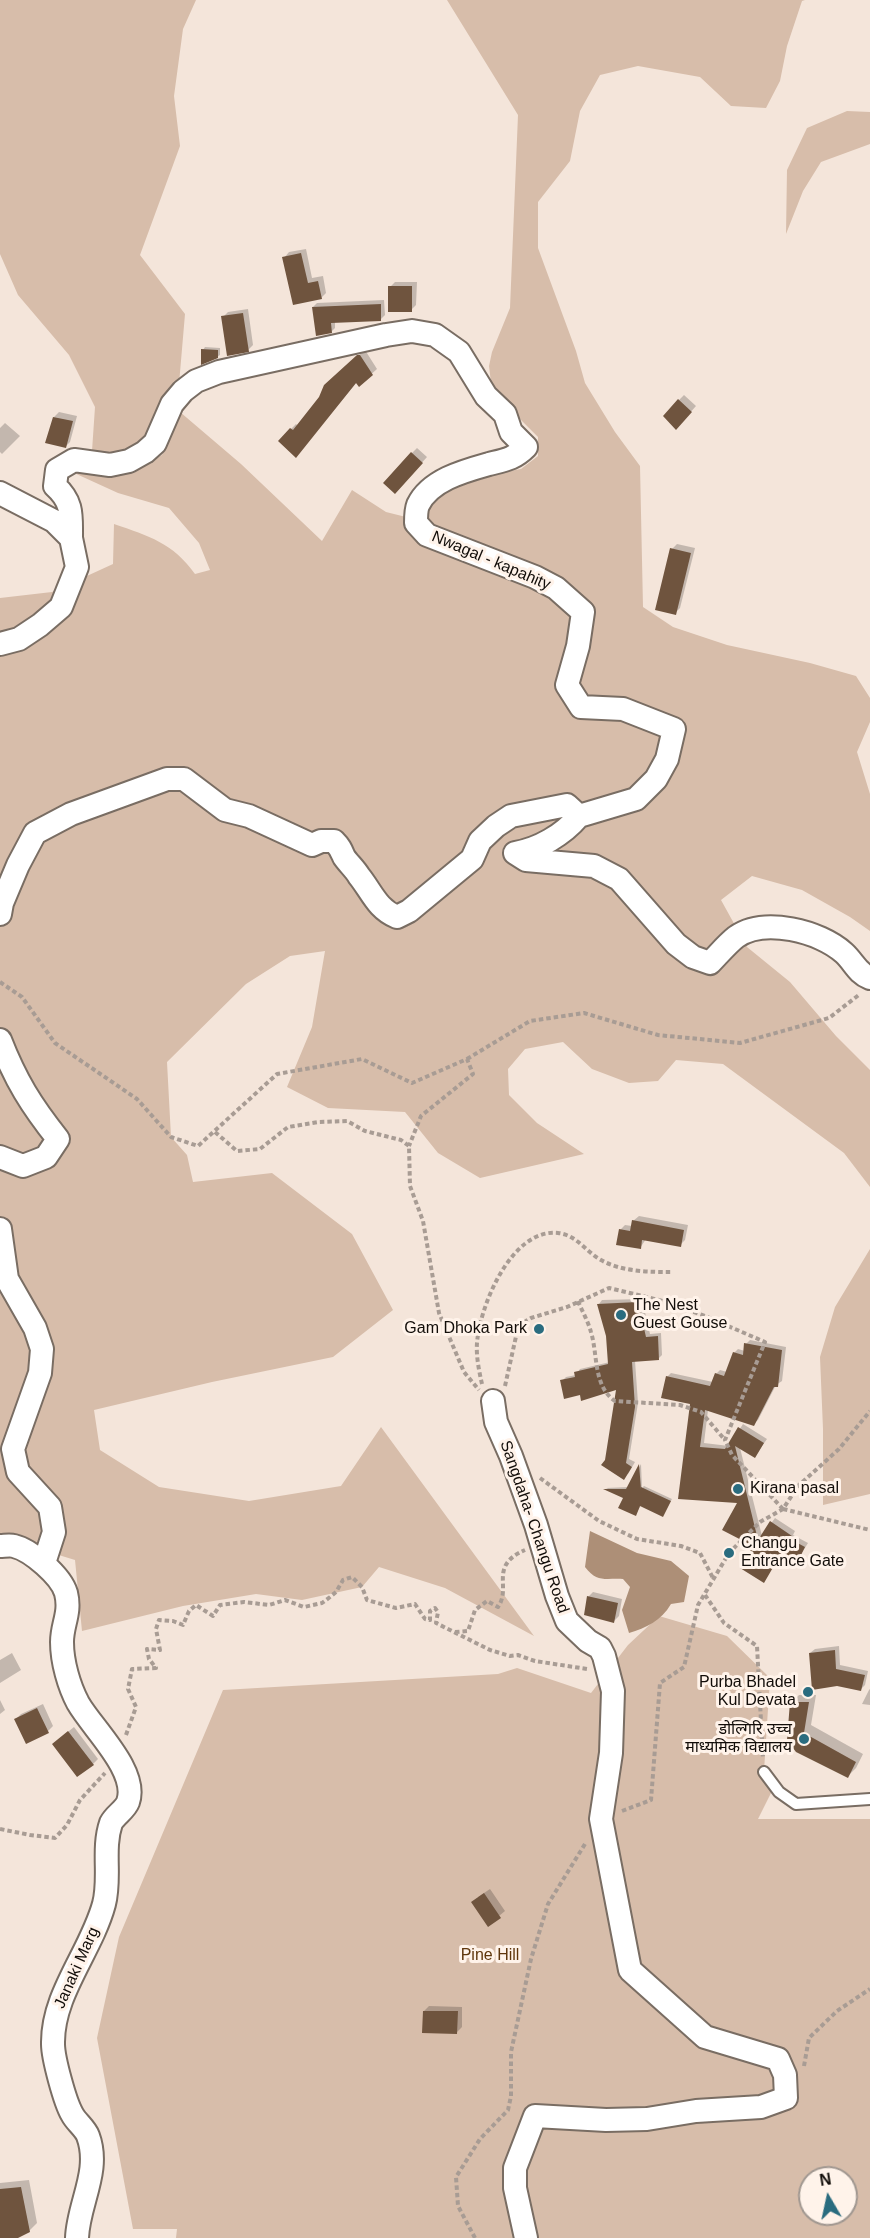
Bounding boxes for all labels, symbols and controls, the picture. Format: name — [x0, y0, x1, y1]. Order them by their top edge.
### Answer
street label: Nwagal - kapahity — [429, 527, 553, 595]
place label: The Nest Guest Gouse — [633, 1296, 727, 1334]
marker: The Nest Guest Gouse — [614, 1308, 628, 1322]
place label: Gam Dhoka Park — [404, 1319, 527, 1339]
marker: Gam Dhoka Park — [532, 1322, 546, 1336]
street label: Sangdaha- Changu Road — [495, 1438, 573, 1616]
place label: Kirana pasal — [750, 1479, 839, 1499]
marker: Kirana pasal — [731, 1482, 745, 1496]
place label: Changu Entrance Gate — [741, 1534, 844, 1572]
marker: Changu Entrance Gate — [722, 1546, 736, 1560]
place label: Purba Bhadel Kul Devata — [699, 1673, 796, 1711]
marker: Purba Bhadel Kul Devata — [801, 1685, 815, 1699]
place label: डोल्गिरि उच्च माध्यमिक विद्यालय — [685, 1720, 792, 1758]
marker: डोल्गिरि उच्च माध्यमिक विद्यालय — [797, 1732, 811, 1746]
street label: Janaki Marg — [51, 1924, 103, 2012]
park label: Pine Hill — [461, 1946, 519, 1966]
north arrow — [798, 2166, 858, 2226]
text: N — [818, 2170, 832, 2189]

